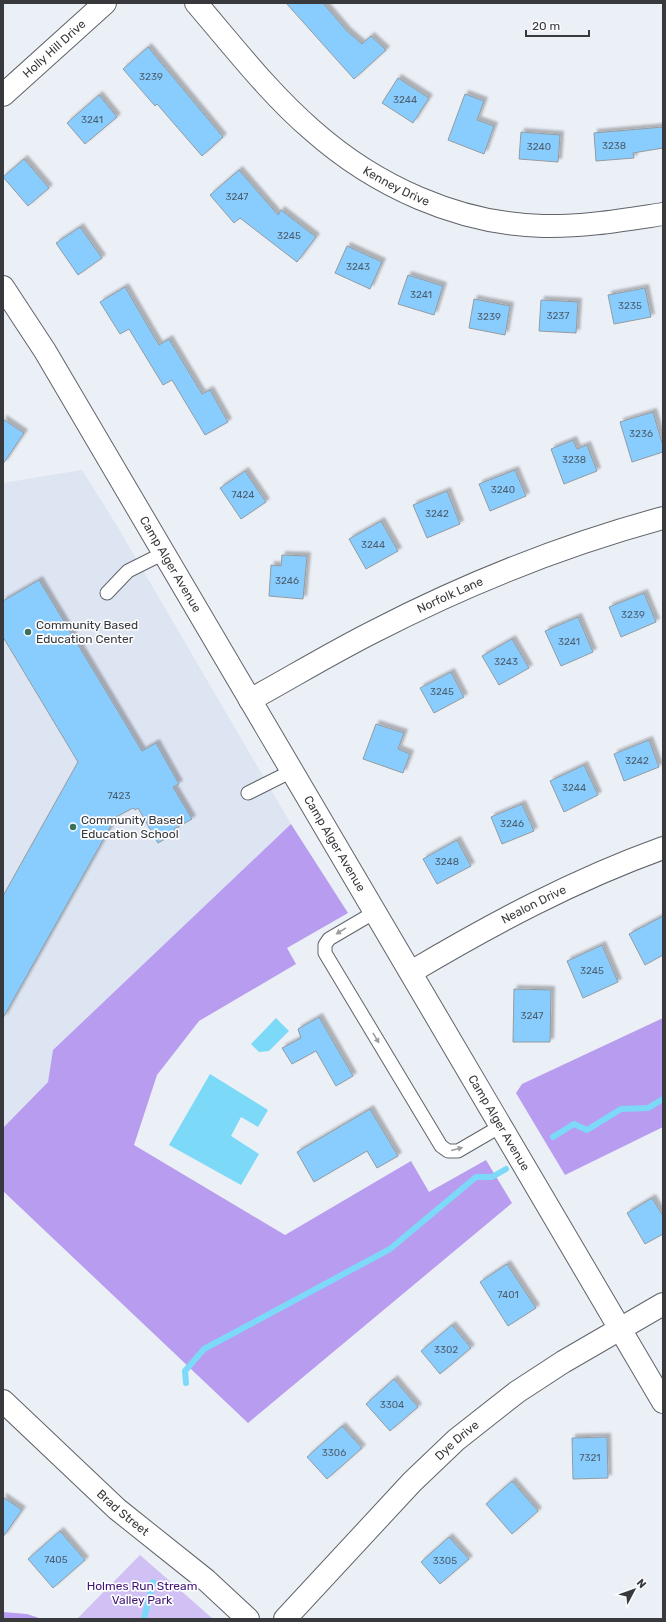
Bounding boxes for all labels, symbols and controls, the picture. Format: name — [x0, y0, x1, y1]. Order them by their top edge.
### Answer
scale bar — [526, 12, 589, 38]
street label: Holly Hill Drive — [20, 17, 89, 81]
text: 20 m — [532, 19, 560, 33]
house number: 3239 — [139, 71, 163, 83]
house number: 3244 — [393, 94, 417, 106]
house number: 3241 — [81, 114, 103, 126]
house number: 3238 — [602, 140, 626, 152]
house number: 3240 — [527, 141, 551, 153]
street label: Kenney Drive — [361, 163, 432, 209]
house number: 3247 — [226, 191, 248, 203]
house number: 3245 — [277, 230, 301, 242]
house number: 3243 — [346, 261, 370, 273]
house number: 3241 — [410, 289, 432, 301]
house number: 3235 — [618, 300, 642, 312]
house number: 3237 — [546, 310, 570, 322]
house number: 3239 — [477, 311, 501, 323]
house number: 3236 — [629, 428, 653, 440]
house number: 3238 — [562, 454, 586, 466]
house number: 3240 — [491, 484, 515, 496]
house number: 7424 — [232, 489, 254, 501]
house number: 3242 — [425, 508, 449, 520]
street label: Camp Alger Avenue — [137, 514, 204, 615]
house number: 3244 — [361, 539, 385, 551]
street label: Norfolk Lane — [415, 574, 485, 616]
house number: 3246 — [275, 575, 299, 587]
house number: 3239 — [621, 609, 645, 621]
place label: Community Based Education Center — [36, 618, 138, 646]
marker: Community Based Education Center — [23, 627, 33, 637]
house number: 3241 — [558, 636, 580, 648]
house number: 3243 — [494, 656, 518, 668]
house number: 3245 — [430, 686, 454, 698]
house number: 3242 — [625, 755, 649, 767]
house number: 3244 — [562, 782, 586, 794]
house number: 7423 — [108, 790, 130, 802]
street label: Camp Alger Avenue — [301, 793, 368, 894]
place label: Community Based Education School — [81, 813, 183, 841]
house number: 3246 — [500, 818, 524, 830]
marker: Community Based Education School — [68, 822, 78, 832]
house number: 3248 — [435, 856, 459, 868]
street label: Nealon Drive — [499, 882, 568, 927]
one-way arrow — [336, 927, 346, 935]
house number: 3245 — [580, 965, 604, 977]
house number: 3247 — [521, 1010, 543, 1022]
one-way arrow — [373, 1032, 380, 1044]
street label: Camp Alger Avenue — [465, 1072, 533, 1174]
one-way arrow — [452, 1146, 464, 1152]
house number: 7401 — [497, 1289, 519, 1301]
house number: 3302 — [434, 1344, 458, 1356]
house number: 3304 — [380, 1399, 404, 1411]
street label: Dye Drive — [432, 1418, 482, 1463]
house number: 3306 — [322, 1447, 346, 1459]
house number: 7321 — [579, 1452, 601, 1464]
street label: Brad Street — [94, 1487, 152, 1539]
house number: 7405 — [44, 1554, 68, 1566]
house number: 3305 — [433, 1555, 457, 1567]
north arrow — [614, 1570, 654, 1610]
text: N — [634, 1577, 649, 1591]
park label: Holmes Run Stream Valley Park — [87, 1579, 197, 1607]

